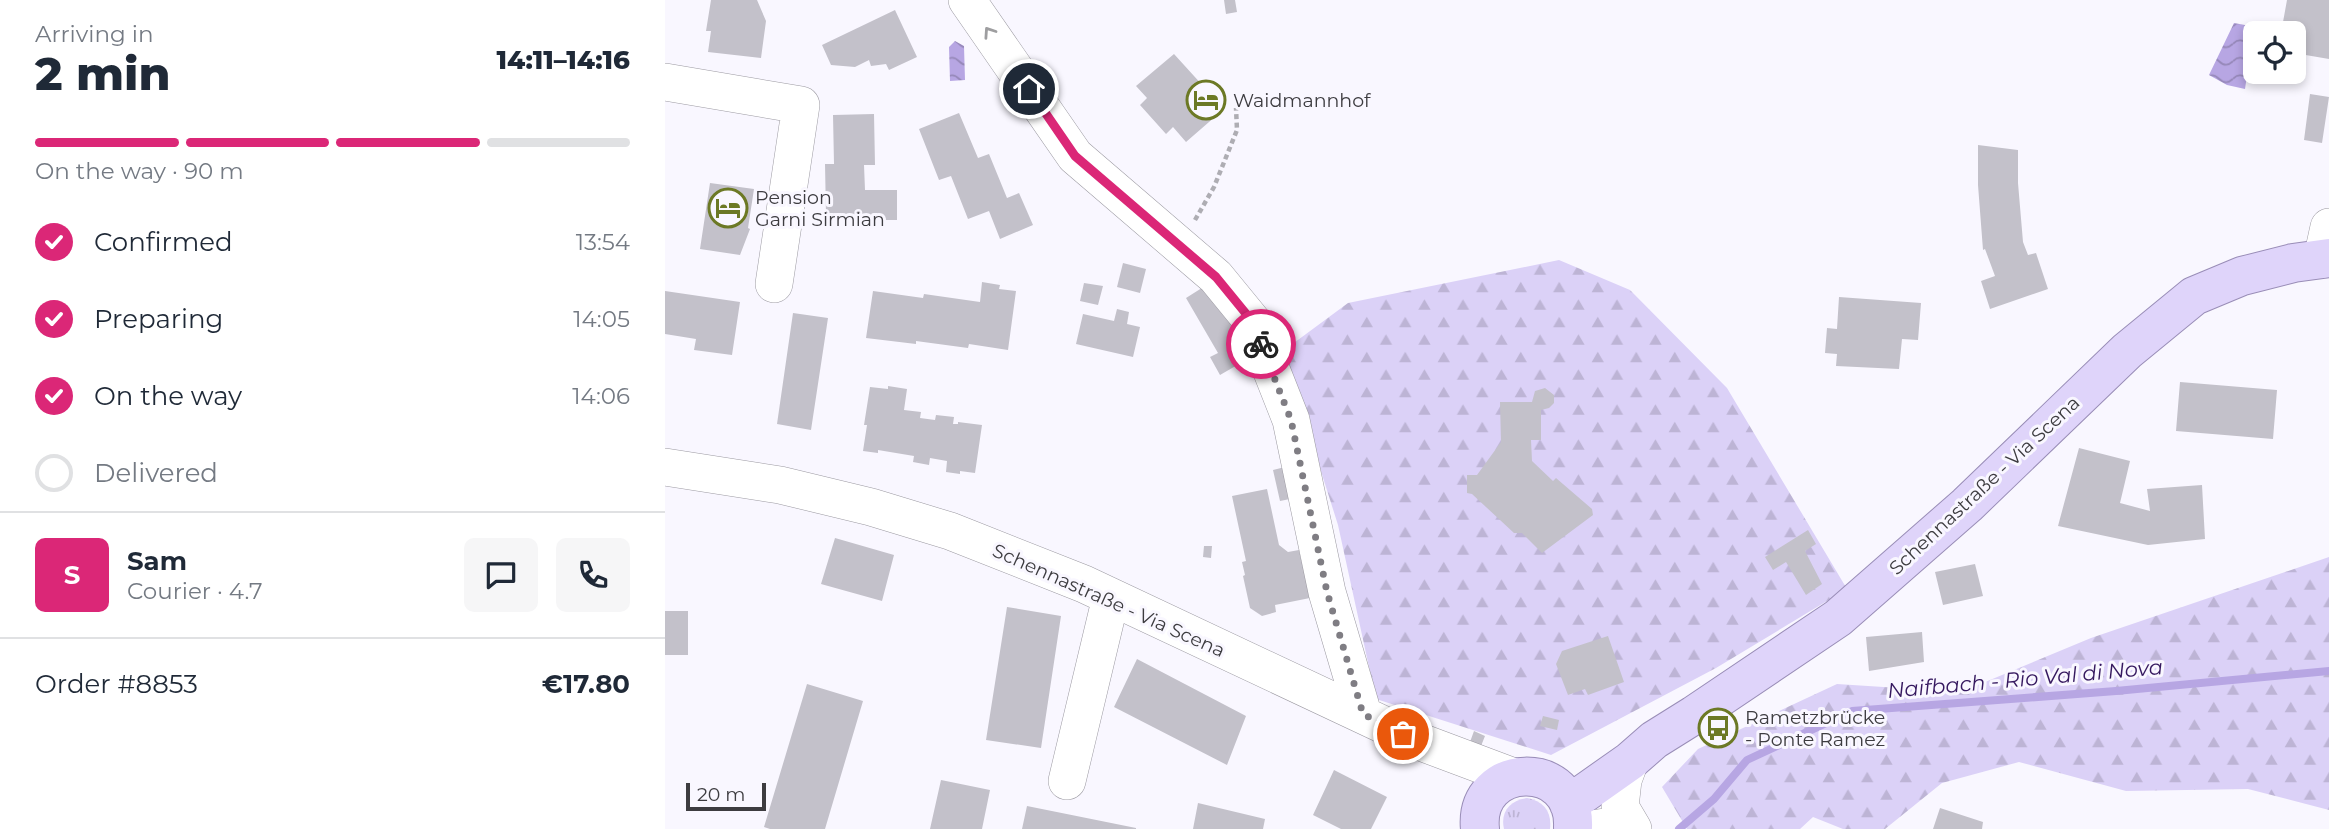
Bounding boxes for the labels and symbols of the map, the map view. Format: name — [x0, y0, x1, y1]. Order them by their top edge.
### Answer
one-way arrow — [985, 27, 997, 40]
pin — [999, 59, 1059, 119]
hotel icon: Waidmannhof — [1185, 79, 1227, 121]
place label: Waidmannhof — [1233, 89, 1372, 112]
place label: Pension Garni Sirmian — [755, 186, 885, 231]
hotel icon: Pension Garni Sirmian — [707, 187, 749, 229]
courier — [1226, 309, 1296, 379]
street label: Schennastraße - Via Scena — [1884, 391, 2084, 580]
street label: Schennastraße - Via Scena — [989, 539, 1229, 662]
water label: Naifbach - Rio Val di Nova — [1886, 654, 2164, 703]
pin — [1373, 704, 1433, 764]
place label: Rametzbrücke - Ponte Ramez — [1745, 706, 1885, 751]
bus stop icon: Rametzbrücke - Ponte Ramez — [1697, 707, 1739, 749]
scale bar — [686, 780, 767, 812]

